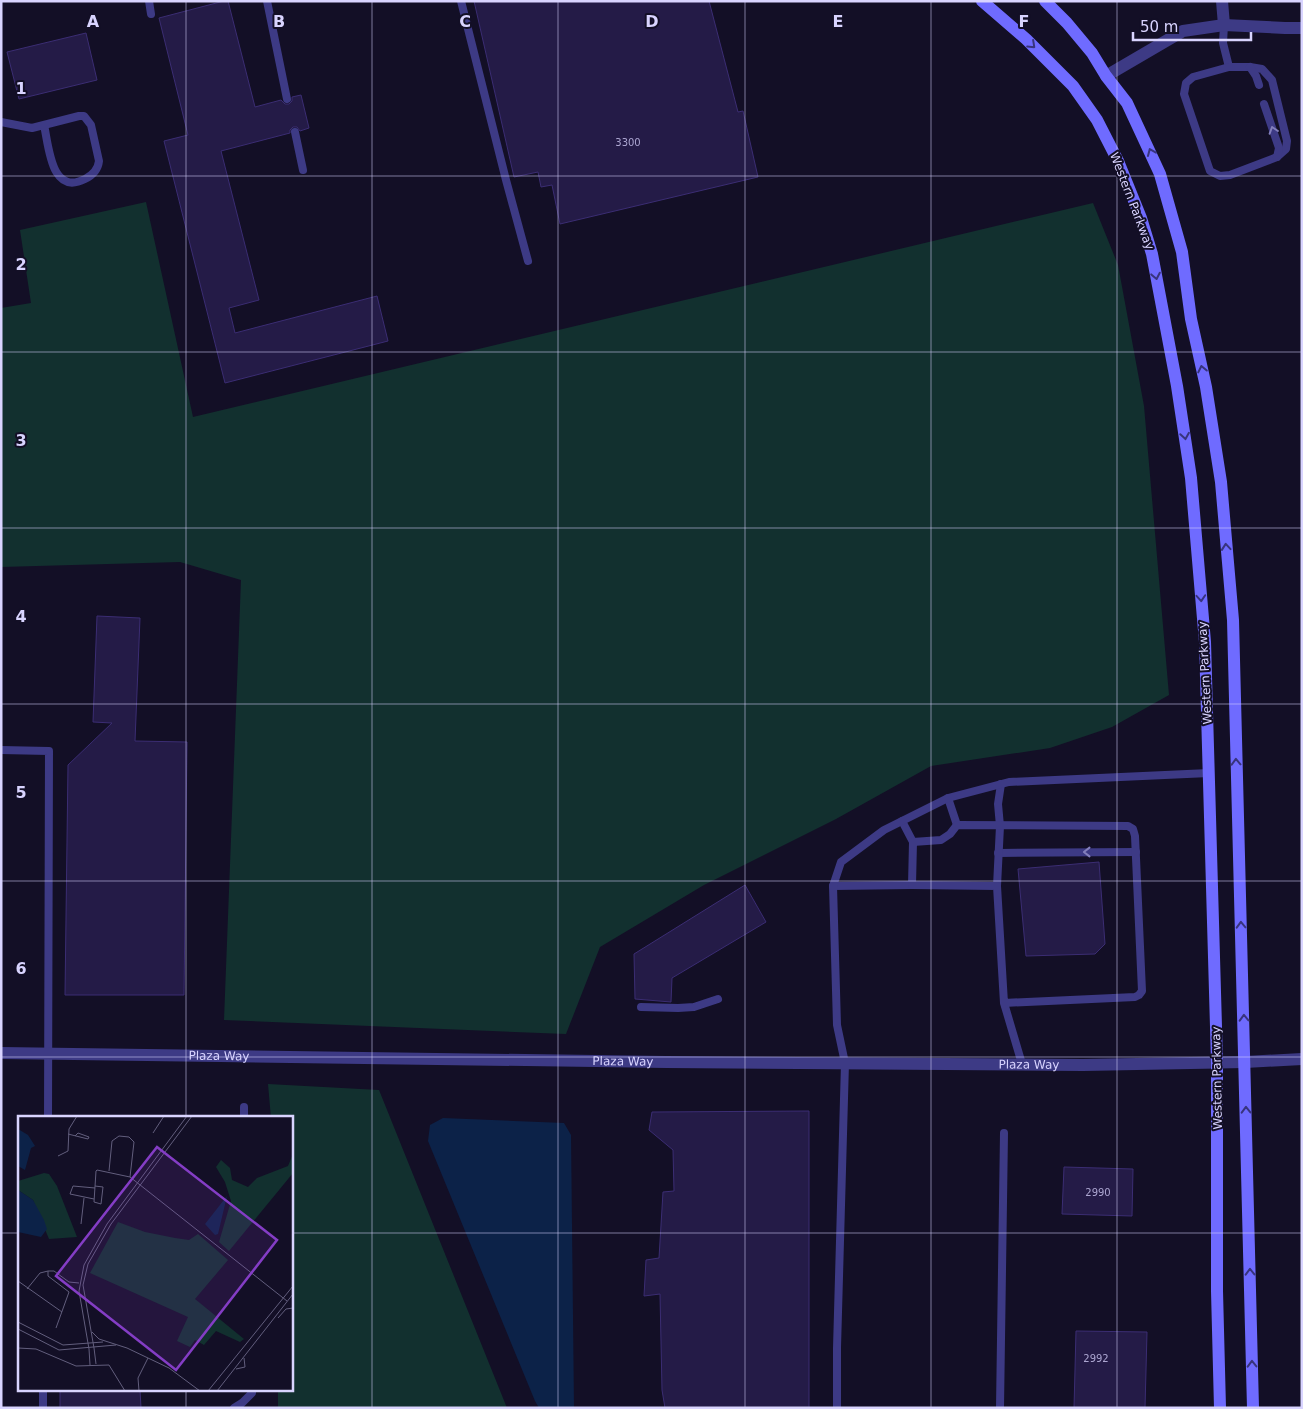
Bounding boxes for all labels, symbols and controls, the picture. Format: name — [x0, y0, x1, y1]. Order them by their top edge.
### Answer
scale bar — [1133, 10, 1250, 42]
text: A — [87, 12, 100, 31]
text: B — [273, 12, 285, 31]
text: C — [459, 12, 471, 31]
text: D — [645, 12, 659, 31]
text: E — [833, 12, 843, 31]
text: F — [1019, 12, 1029, 31]
text: 50 m — [1140, 18, 1178, 36]
one-way arrow — [1026, 39, 1035, 48]
text: 1 — [15, 79, 27, 98]
one-way arrow — [1269, 126, 1279, 135]
house number: 3300 — [615, 137, 641, 148]
one-way arrow — [1146, 148, 1157, 157]
street label: Western Parkway — [1107, 150, 1157, 252]
text: 2 — [15, 255, 27, 274]
one-way arrow — [1150, 272, 1160, 280]
one-way arrow — [1197, 365, 1208, 374]
text: 3 — [15, 431, 27, 450]
one-way arrow — [1179, 432, 1189, 440]
one-way arrow — [1221, 543, 1232, 551]
one-way arrow — [1195, 594, 1206, 602]
text: 4 — [15, 607, 27, 626]
street label: Western Parkway — [1195, 621, 1215, 725]
one-way arrow — [1231, 758, 1241, 766]
text: 5 — [15, 783, 27, 802]
one-way arrow — [1083, 847, 1090, 857]
one-way arrow — [1236, 920, 1246, 928]
text: 6 — [15, 959, 27, 978]
one-way arrow — [1238, 1013, 1249, 1021]
street label: Western Parkway — [1209, 1026, 1225, 1130]
street label: Plaza Way — [188, 1049, 250, 1063]
street label: Plaza Way — [592, 1054, 654, 1069]
street label: Plaza Way — [998, 1057, 1059, 1072]
one-way arrow — [1241, 1105, 1251, 1113]
inset map — [18, 1116, 292, 1392]
house number: 2990 — [1085, 1187, 1111, 1198]
one-way arrow — [1245, 1268, 1255, 1276]
house number: 2992 — [1083, 1353, 1109, 1364]
one-way arrow — [1247, 1360, 1257, 1368]

